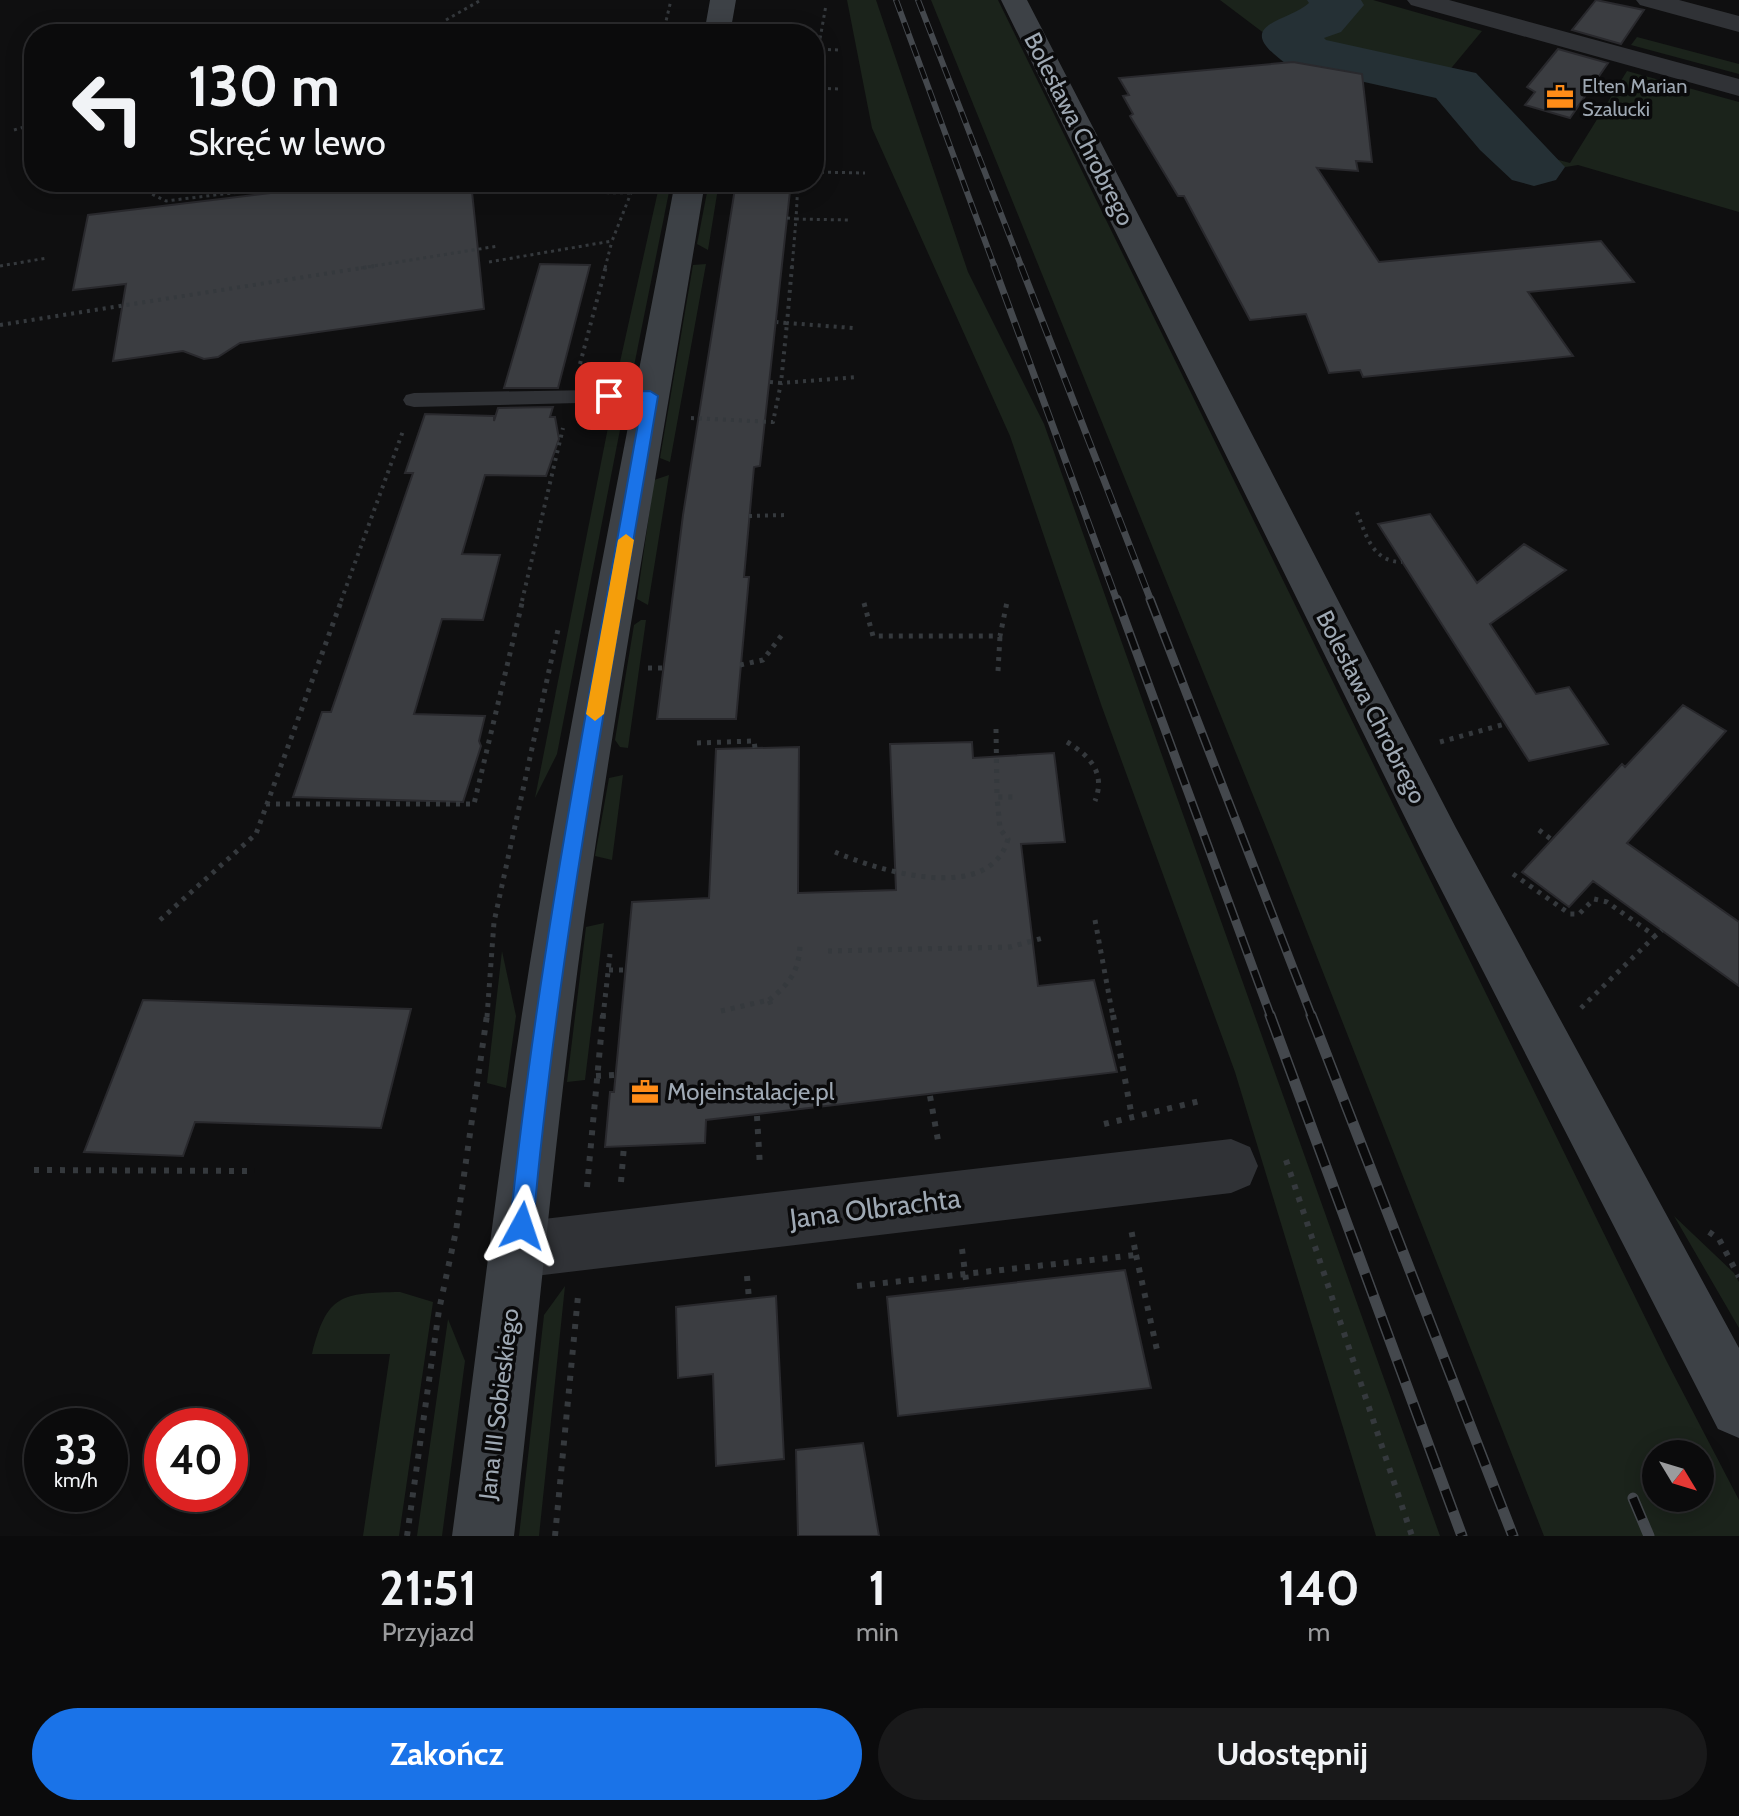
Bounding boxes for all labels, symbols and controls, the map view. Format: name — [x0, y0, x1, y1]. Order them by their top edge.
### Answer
street label: Bolesława Chrobrego — [1018, 27, 1141, 230]
text: 130 m — [188, 52, 340, 120]
icon: left — [56, 56, 160, 160]
place label: Elten Marian Szalucki — [1582, 74, 1687, 121]
office icon: Elten Marian Szalucki — [1545, 82, 1575, 112]
text: Skręć w lewo — [188, 120, 386, 164]
pin — [575, 362, 643, 430]
icon: arrive — [587, 374, 631, 418]
street label: Bolesława Chrobrego — [1310, 605, 1433, 808]
office icon: Mojeinstalacje.pl — [630, 1077, 660, 1107]
place label: Mojeinstalacje.pl — [667, 1077, 835, 1106]
street label: Jana Olbrachta — [787, 1181, 963, 1235]
position arrow — [480, 1184, 564, 1268]
street label: Jana III Sobieskiego — [472, 1307, 525, 1502]
speed limit sign: 40 — [144, 1408, 248, 1512]
text: 33 — [54, 1425, 98, 1474]
north arrow — [1642, 1440, 1714, 1512]
map controls — [1642, 1440, 1714, 1512]
text: km/h — [54, 1468, 98, 1492]
text: 21:51 — [379, 1559, 477, 1617]
text: 1 — [869, 1559, 886, 1617]
text: 140 — [1278, 1559, 1360, 1617]
text: Przyjazd — [382, 1616, 474, 1648]
text: min — [856, 1616, 899, 1648]
text: m — [1307, 1616, 1330, 1648]
button: Zakończ — [32, 1708, 862, 1800]
button: Udostępnij — [878, 1708, 1707, 1800]

